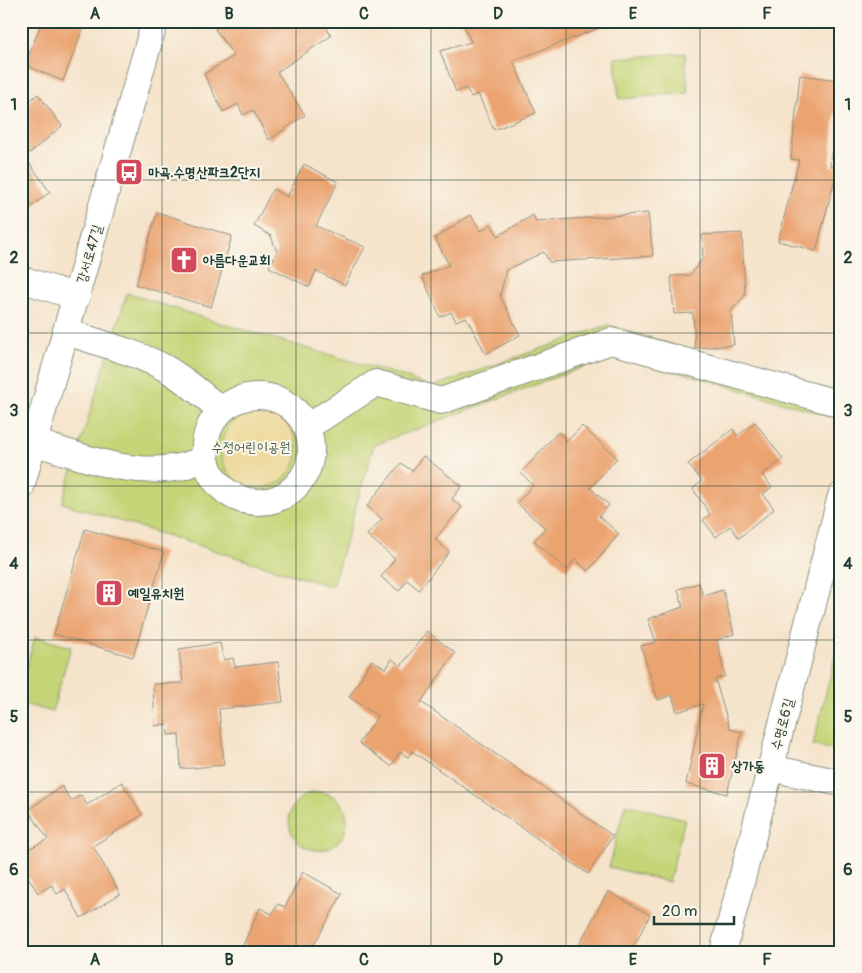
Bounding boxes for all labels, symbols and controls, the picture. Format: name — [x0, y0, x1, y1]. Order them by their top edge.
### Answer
text: A — [90, 4, 101, 24]
text: B — [224, 4, 234, 24]
text: C — [359, 4, 369, 24]
text: D — [493, 4, 503, 24]
text: E — [629, 4, 638, 24]
text: F — [762, 4, 772, 24]
text: 1 — [11, 95, 17, 115]
text: 1 — [845, 95, 851, 115]
bus stop icon: 마곡.수명산파크2단지 — [114, 157, 144, 187]
place label: 마곡.수명산파크2단지 — [148, 164, 260, 181]
street label: 강서로47길 — [73, 222, 106, 286]
church icon: 아름다운교회 — [169, 245, 199, 275]
text: 2 — [10, 248, 19, 268]
text: 2 — [844, 248, 853, 268]
place label: 아름다운교회 — [203, 252, 271, 269]
text: 3 — [10, 401, 19, 421]
text: 3 — [844, 401, 853, 421]
park label: 수정어린이공원 — [212, 439, 290, 456]
text: 4 — [9, 554, 19, 574]
text: 4 — [843, 554, 853, 574]
building icon: 예일유치원 — [94, 578, 124, 608]
place label: 예일유치원 — [128, 585, 184, 602]
street label: 수명로6길 — [767, 696, 798, 752]
text: 5 — [10, 707, 19, 727]
text: 5 — [844, 707, 853, 727]
building icon: 상가동 — [697, 751, 727, 781]
place label: 상가동 — [731, 758, 765, 775]
text: 6 — [9, 860, 19, 880]
text: 6 — [843, 860, 853, 880]
scale bar — [654, 893, 734, 925]
text: 20 m — [662, 902, 697, 921]
text: A — [90, 950, 101, 970]
text: B — [224, 950, 234, 970]
text: C — [359, 950, 369, 970]
text: D — [493, 950, 503, 970]
text: E — [629, 950, 638, 970]
text: F — [762, 950, 772, 970]

